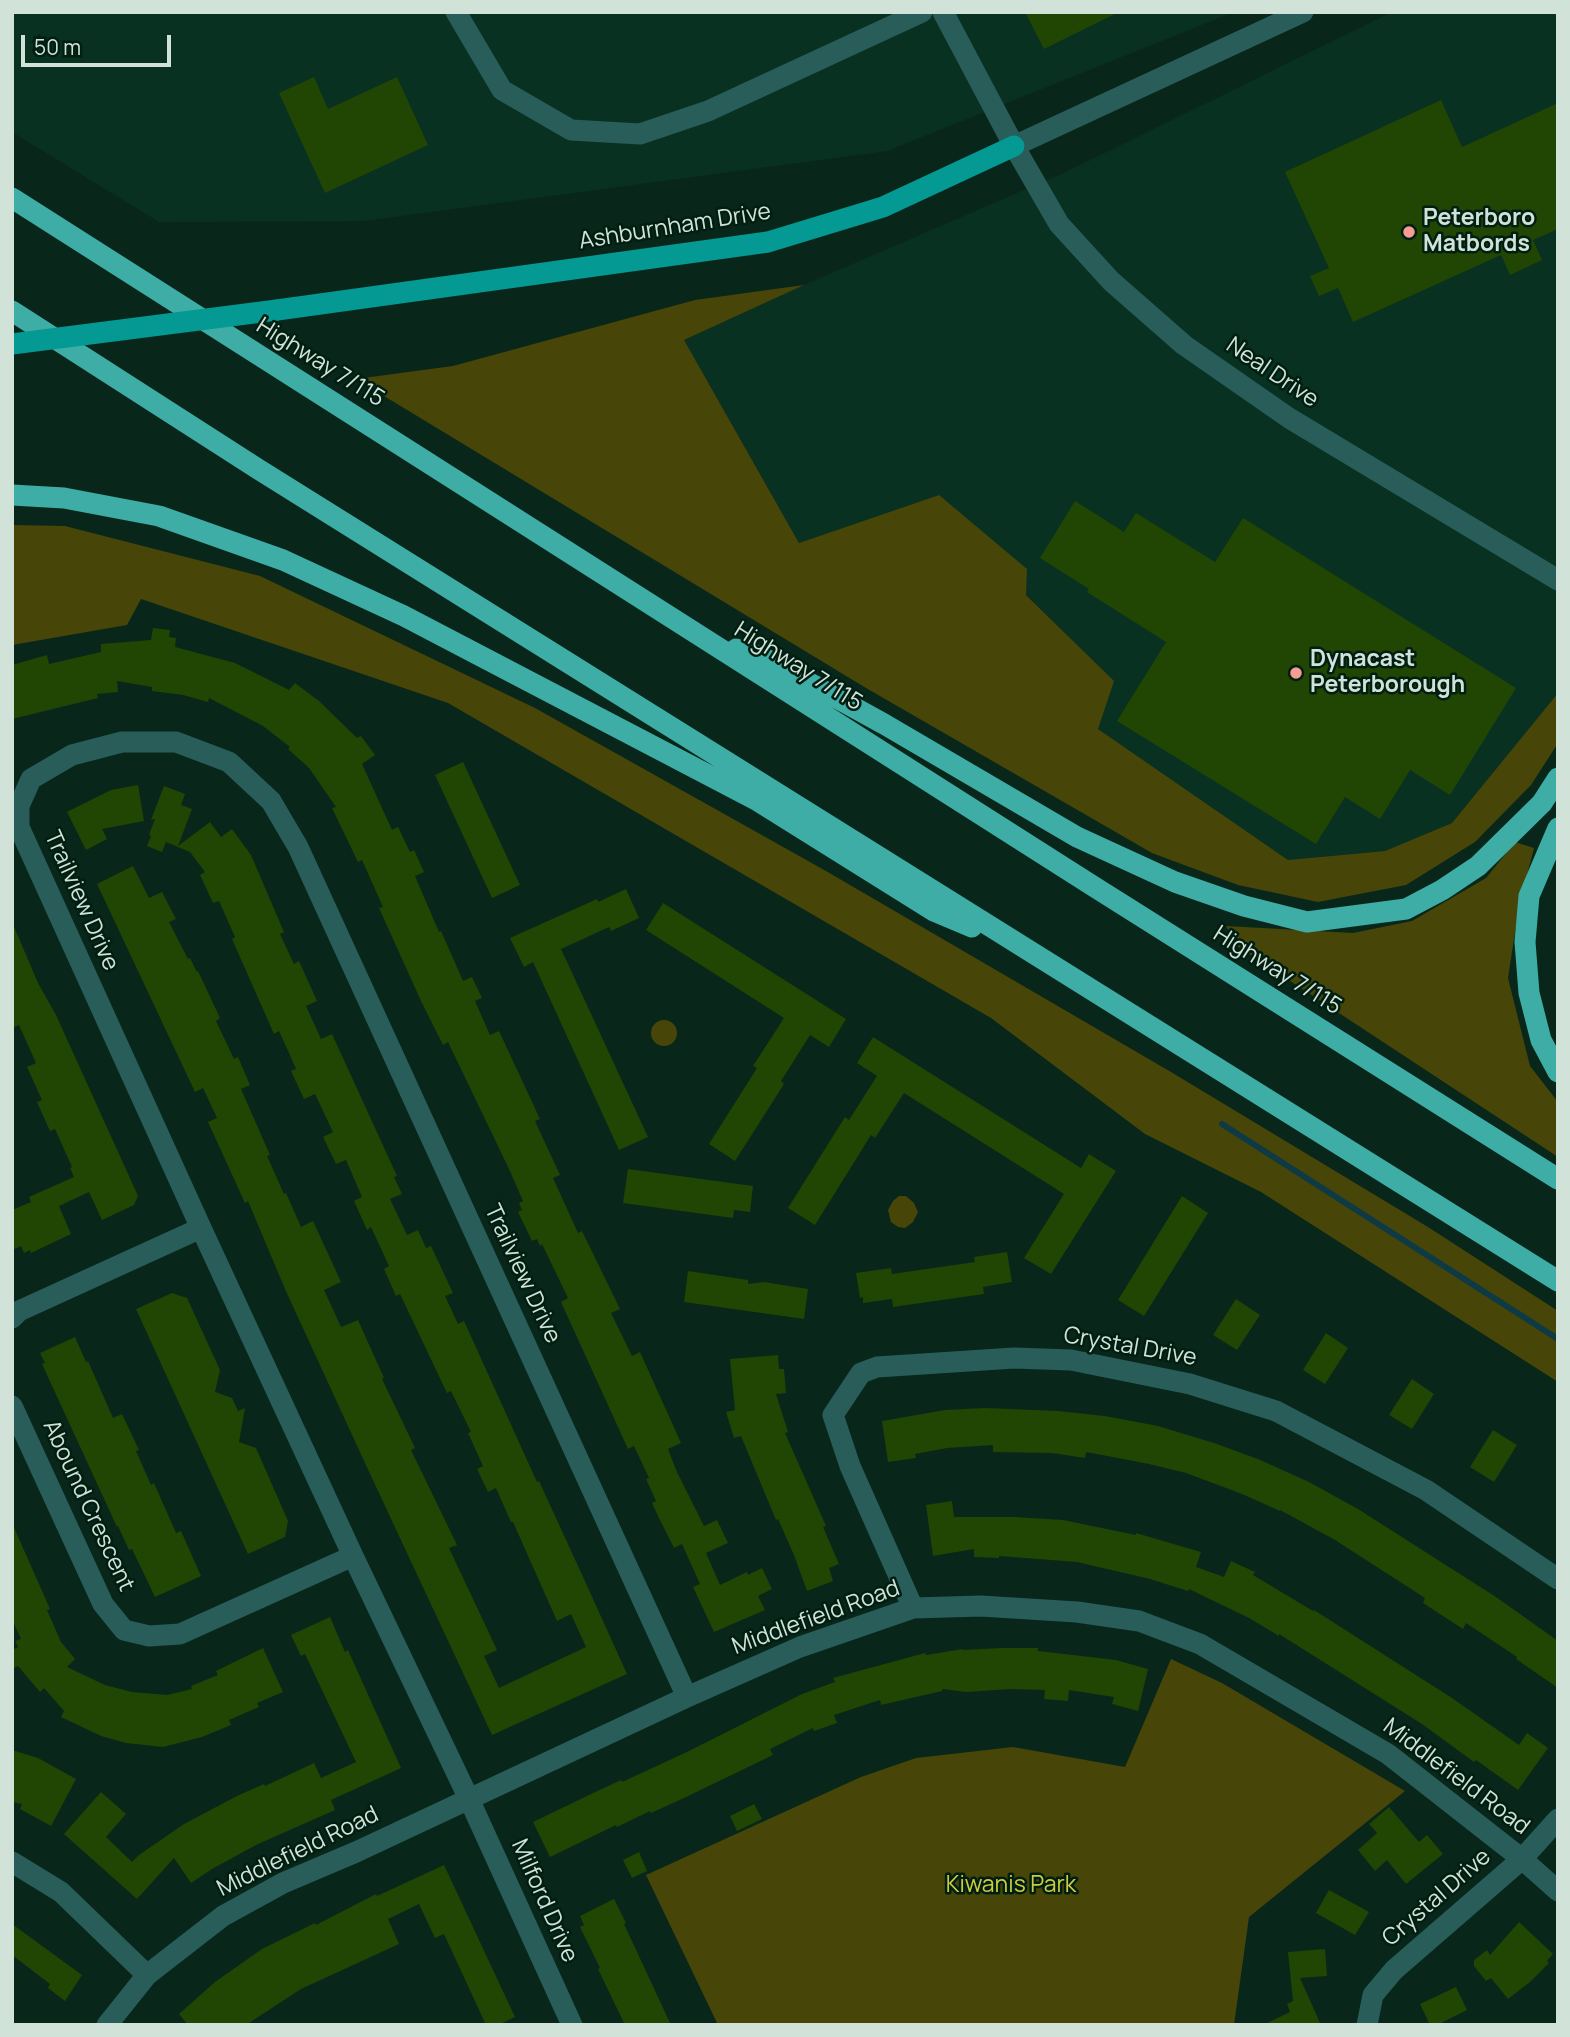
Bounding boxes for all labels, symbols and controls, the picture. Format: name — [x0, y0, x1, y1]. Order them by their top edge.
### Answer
scale bar — [24, 21, 175, 65]
text: 50 m — [34, 33, 81, 61]
street label: Ashburnham Drive — [577, 198, 773, 256]
place label: Peterboro Matbords — [1423, 205, 1535, 259]
marker: Peterboro Matbords — [1401, 224, 1417, 240]
street label: Highway 7/115 — [251, 313, 389, 413]
street label: Neal Drive — [1221, 332, 1323, 414]
street label: Highway 7/115 — [729, 617, 867, 717]
place label: Dynacast Peterborough — [1310, 646, 1465, 700]
marker: Dynacast Peterborough — [1288, 665, 1304, 681]
street label: Trailview Drive — [38, 827, 124, 975]
street label: Highway 7/115 — [1208, 921, 1346, 1021]
street label: Trailview Drive — [478, 1200, 566, 1348]
street label: Crystal Drive — [1061, 1322, 1199, 1372]
street label: Abound Crescent — [36, 1416, 140, 1596]
street label: Middlefield Road — [728, 1575, 904, 1661]
street label: Middlefield Road — [1377, 1713, 1535, 1841]
street label: Middlefield Road — [213, 1801, 383, 1903]
street label: Milford Drive — [505, 1835, 583, 1967]
street label: Crystal Drive — [1377, 1843, 1497, 1953]
park label: Kiwanis Park — [946, 1872, 1076, 1900]

